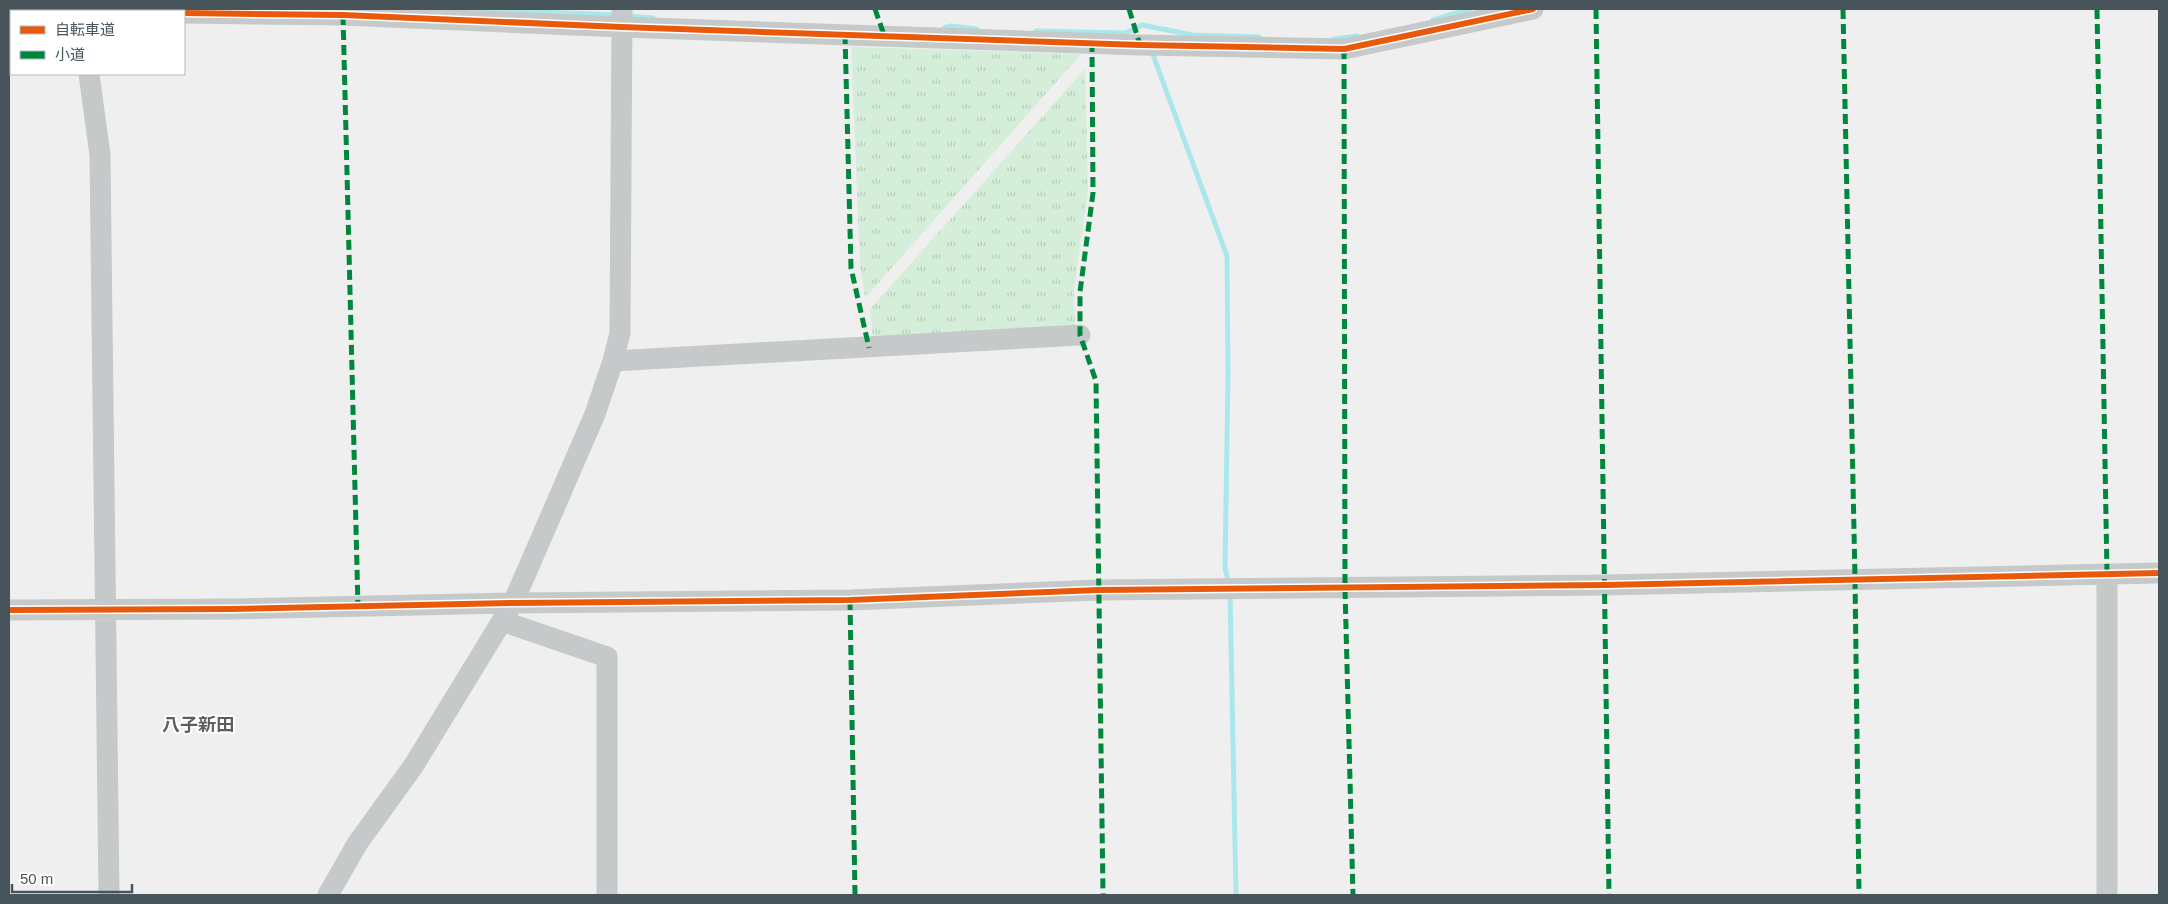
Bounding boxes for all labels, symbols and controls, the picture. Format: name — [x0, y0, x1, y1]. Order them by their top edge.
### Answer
legend — [10, 10, 185, 75]
text: 自転車道 — [55, 21, 115, 38]
text: 小道 — [55, 46, 85, 63]
district label: 八子新田 — [162, 715, 234, 735]
scale bar — [12, 862, 132, 894]
text: 50 m — [20, 870, 53, 887]

